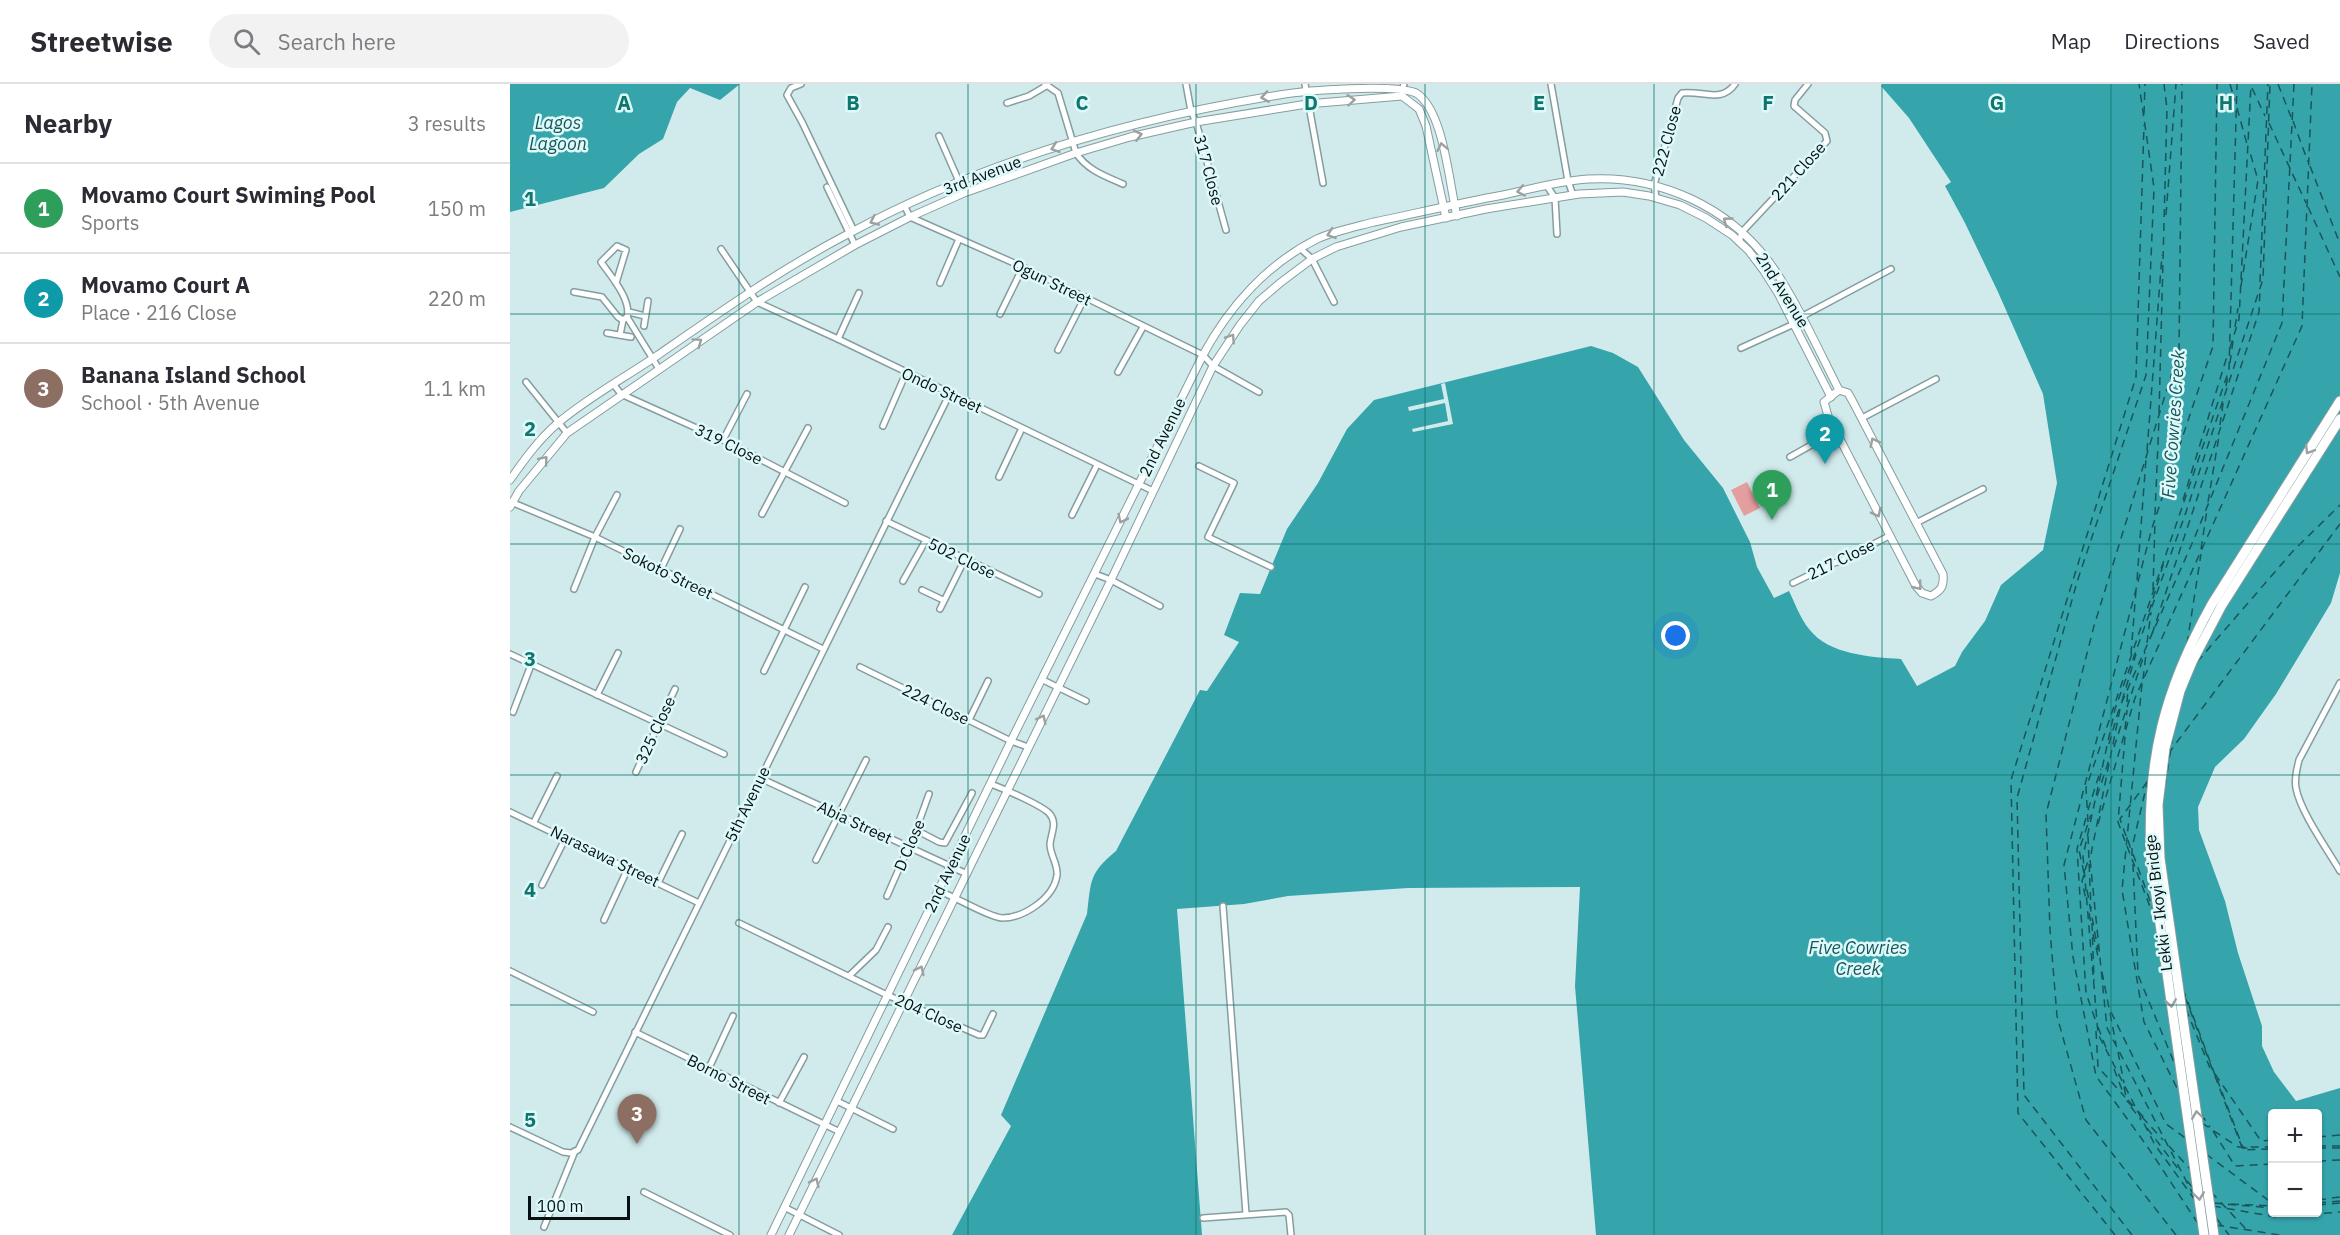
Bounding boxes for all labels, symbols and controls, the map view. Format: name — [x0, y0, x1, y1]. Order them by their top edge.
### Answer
search box — [209, 14, 629, 68]
text: Streetwise — [30, 23, 173, 60]
icon: search — [230, 25, 263, 58]
text: Search here — [278, 27, 396, 56]
text: Map — [2051, 27, 2091, 55]
text: Directions — [2124, 27, 2220, 55]
text: Saved — [2253, 27, 2310, 55]
text: A — [617, 89, 631, 116]
text: B — [846, 89, 860, 116]
text: C — [1075, 89, 1089, 116]
text: D — [1304, 89, 1318, 116]
text: E — [1533, 89, 1545, 116]
text: F — [1762, 89, 1774, 116]
text: G — [1990, 89, 2004, 116]
text: H — [2219, 89, 2233, 116]
one-way arrow — [1260, 91, 1269, 103]
one-way arrow — [1346, 93, 1355, 106]
street label: 222 Close — [1647, 103, 1685, 179]
text: Nearby — [24, 106, 112, 140]
text: 3 results — [408, 110, 486, 137]
water label: Lagos Lagoon — [529, 111, 587, 155]
one-way arrow — [1133, 130, 1143, 143]
street label: 317 Close — [1190, 132, 1228, 208]
street label: 221 Close — [1766, 137, 1830, 205]
one-way arrow — [1050, 140, 1061, 153]
one-way arrow — [1436, 143, 1449, 153]
street label: 3rd Avenue — [940, 151, 1024, 199]
text: Movamo Court Swiming Pool — [81, 180, 376, 209]
one-way arrow — [1517, 184, 1527, 197]
text: 1 — [524, 185, 536, 212]
text: 1 — [38, 195, 50, 222]
text: 150 m — [428, 195, 486, 222]
text: Sports — [81, 209, 140, 236]
one-way arrow — [870, 214, 881, 226]
one-way arrow — [1722, 217, 1733, 228]
one-way arrow — [1326, 227, 1337, 240]
street label: 2nd Avenue — [1752, 249, 1814, 332]
street label: Ogun Street — [1009, 254, 1095, 310]
text: Movamo Court A — [81, 270, 250, 299]
text: 2 — [38, 285, 50, 312]
text: 220 m — [428, 285, 486, 312]
text: Place · 216 Close — [81, 299, 237, 326]
one-way arrow — [1224, 333, 1235, 344]
one-way arrow — [692, 338, 703, 349]
water label: Five Cowries Creek — [2156, 349, 2190, 499]
text: Banana Island School — [81, 360, 306, 389]
street label: Ondo Street — [899, 363, 985, 417]
text: 3 — [38, 375, 50, 402]
text: 1.1 km — [424, 375, 486, 402]
text: School · 5th Avenue — [81, 389, 260, 416]
street label: 2nd Avenue — [1134, 394, 1190, 480]
pin: 2 — [1806, 414, 1844, 464]
text: 2 — [524, 415, 536, 442]
street label: 319 Close — [692, 419, 766, 469]
one-way arrow — [1870, 438, 1881, 448]
one-way arrow — [2304, 444, 2316, 454]
one-way arrow — [537, 456, 548, 467]
pin: 1 — [1752, 470, 1792, 520]
one-way arrow — [1870, 506, 1882, 517]
one-way arrow — [1118, 512, 1129, 523]
street label: 502 Close — [925, 533, 999, 583]
street label: 217 Close — [1804, 534, 1878, 584]
street label: Sokoto Street — [620, 543, 716, 603]
one-way arrow — [1910, 579, 1921, 590]
your location — [1661, 621, 1690, 650]
text: 3 — [524, 645, 536, 672]
street label: 224 Close — [899, 679, 973, 729]
street label: 325 Close — [631, 693, 679, 767]
one-way arrow — [1034, 714, 1046, 725]
street label: 5th Avenue — [720, 763, 774, 845]
street label: Abia Street — [815, 796, 895, 848]
street label: D Close — [889, 816, 929, 874]
street label: Narasawa Street — [547, 821, 663, 891]
street label: 2nd Avenue — [919, 830, 975, 916]
street label: Lekki - Ikoyi Bridge — [2140, 833, 2176, 972]
text: 4 — [524, 876, 536, 903]
water label: Five Cowries Creek — [1808, 936, 1908, 980]
one-way arrow — [912, 965, 924, 976]
street label: 204 Close — [892, 989, 966, 1037]
one-way arrow — [2164, 999, 2176, 1008]
street label: Borno Street — [684, 1049, 774, 1109]
pin: 3 — [618, 1094, 656, 1144]
text: 5 — [524, 1106, 536, 1133]
map controls — [2268, 1109, 2322, 1217]
button: + — [2268, 1109, 2322, 1163]
one-way arrow — [2191, 1110, 2203, 1119]
button: − — [2268, 1163, 2322, 1217]
one-way arrow — [808, 1178, 819, 1189]
one-way arrow — [2192, 1192, 2204, 1201]
scale bar — [528, 1193, 630, 1220]
text: 100 m — [537, 1196, 584, 1216]

